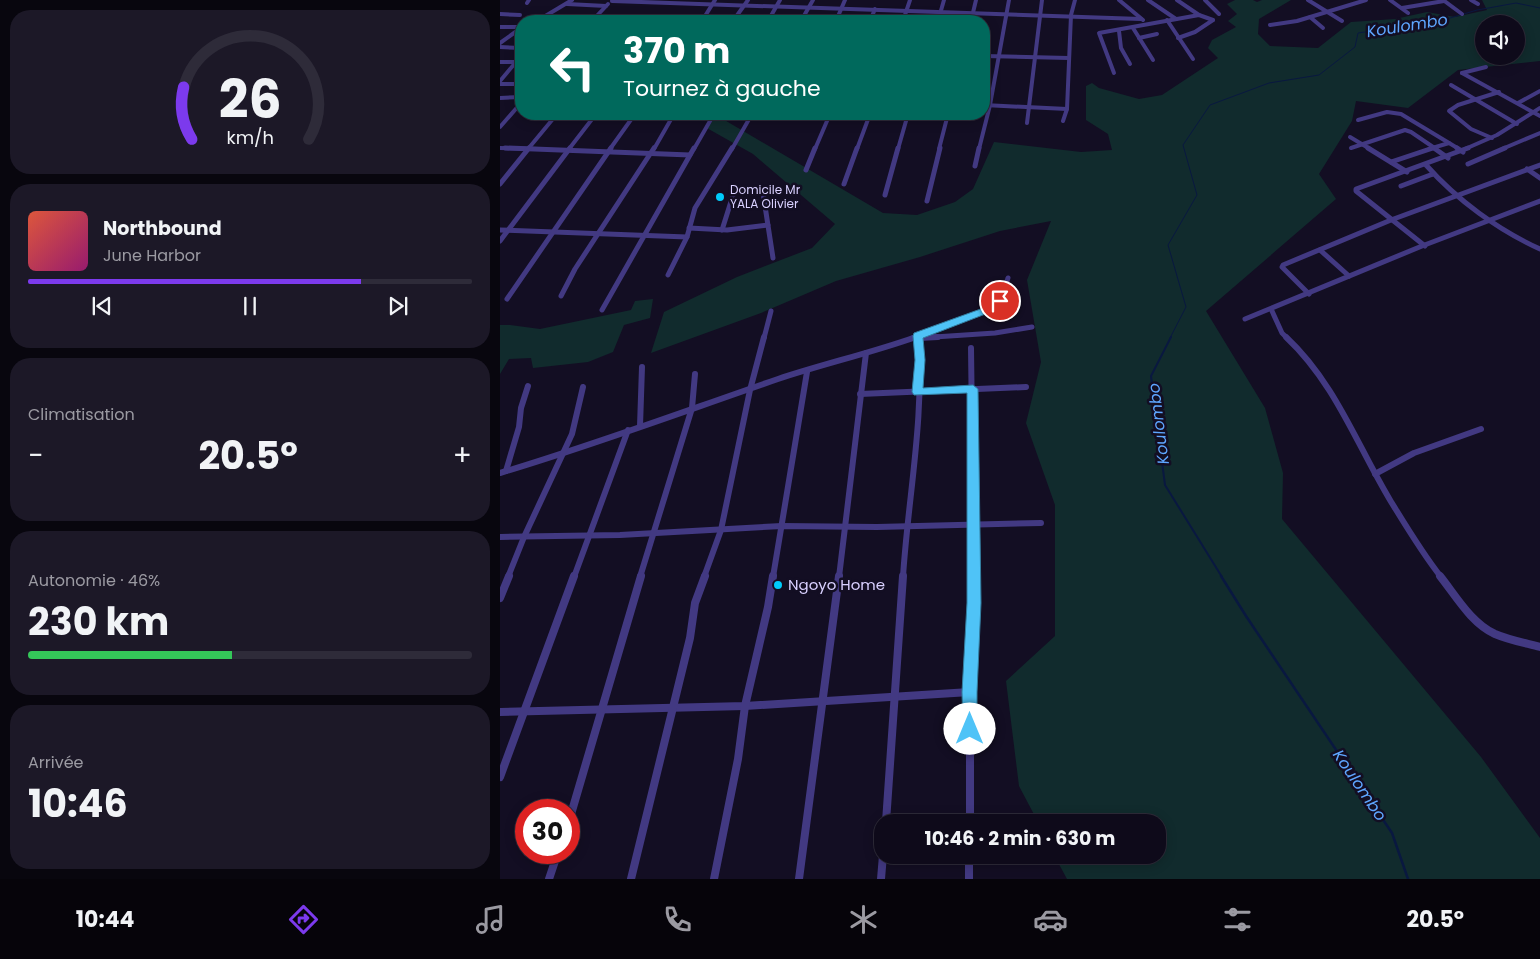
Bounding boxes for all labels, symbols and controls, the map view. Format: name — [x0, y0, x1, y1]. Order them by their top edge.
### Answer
water label: Koulombo — [1365, 8, 1449, 43]
map controls — [1475, 15, 1525, 65]
button: sound — [1475, 15, 1525, 65]
text: 370 m — [623, 26, 730, 75]
icon: left — [540, 35, 605, 100]
text: 26 — [219, 63, 281, 136]
text: Tournez à gauche — [623, 73, 821, 104]
text: km/h — [226, 125, 274, 150]
place label: Domicile Mr YALA Olivier — [730, 181, 801, 212]
marker: Domicile Mr YALA Olivier — [714, 191, 726, 203]
text: Northbound — [103, 215, 222, 242]
text: June Harbor — [103, 244, 201, 267]
pin — [979, 280, 1021, 322]
icon: arrive — [986, 287, 1014, 315]
icon: previous — [88, 292, 116, 320]
icon: pause — [236, 292, 264, 320]
icon: next — [384, 292, 412, 320]
water label: Koulombo — [1142, 382, 1175, 466]
text: Climatisation — [28, 403, 135, 426]
text: 20.5° — [198, 429, 298, 482]
text: − — [28, 436, 43, 475]
text: + — [453, 436, 472, 475]
text: Autonomie · 46% — [28, 569, 160, 592]
place label: Ngoyo Home — [788, 574, 885, 595]
marker: Ngoyo Home — [772, 579, 784, 591]
text: 230 km — [28, 595, 169, 648]
position arrow — [943, 702, 995, 754]
water label: Koulombo — [1327, 745, 1392, 826]
text: Arrivée — [28, 751, 83, 774]
text: 10:46 — [28, 777, 128, 830]
speed limit sign: 30 — [515, 799, 580, 864]
text: 10:46 · 2 min · 630 m — [925, 825, 1115, 852]
icon: directions — [286, 902, 321, 937]
icon: music — [473, 902, 508, 937]
icon: phone — [660, 902, 695, 937]
icon: climate — [846, 902, 881, 937]
icon: car — [1033, 902, 1068, 937]
icon: filters — [1220, 902, 1255, 937]
text: 10:44 — [76, 904, 135, 935]
text: 20.5° — [1406, 904, 1464, 935]

